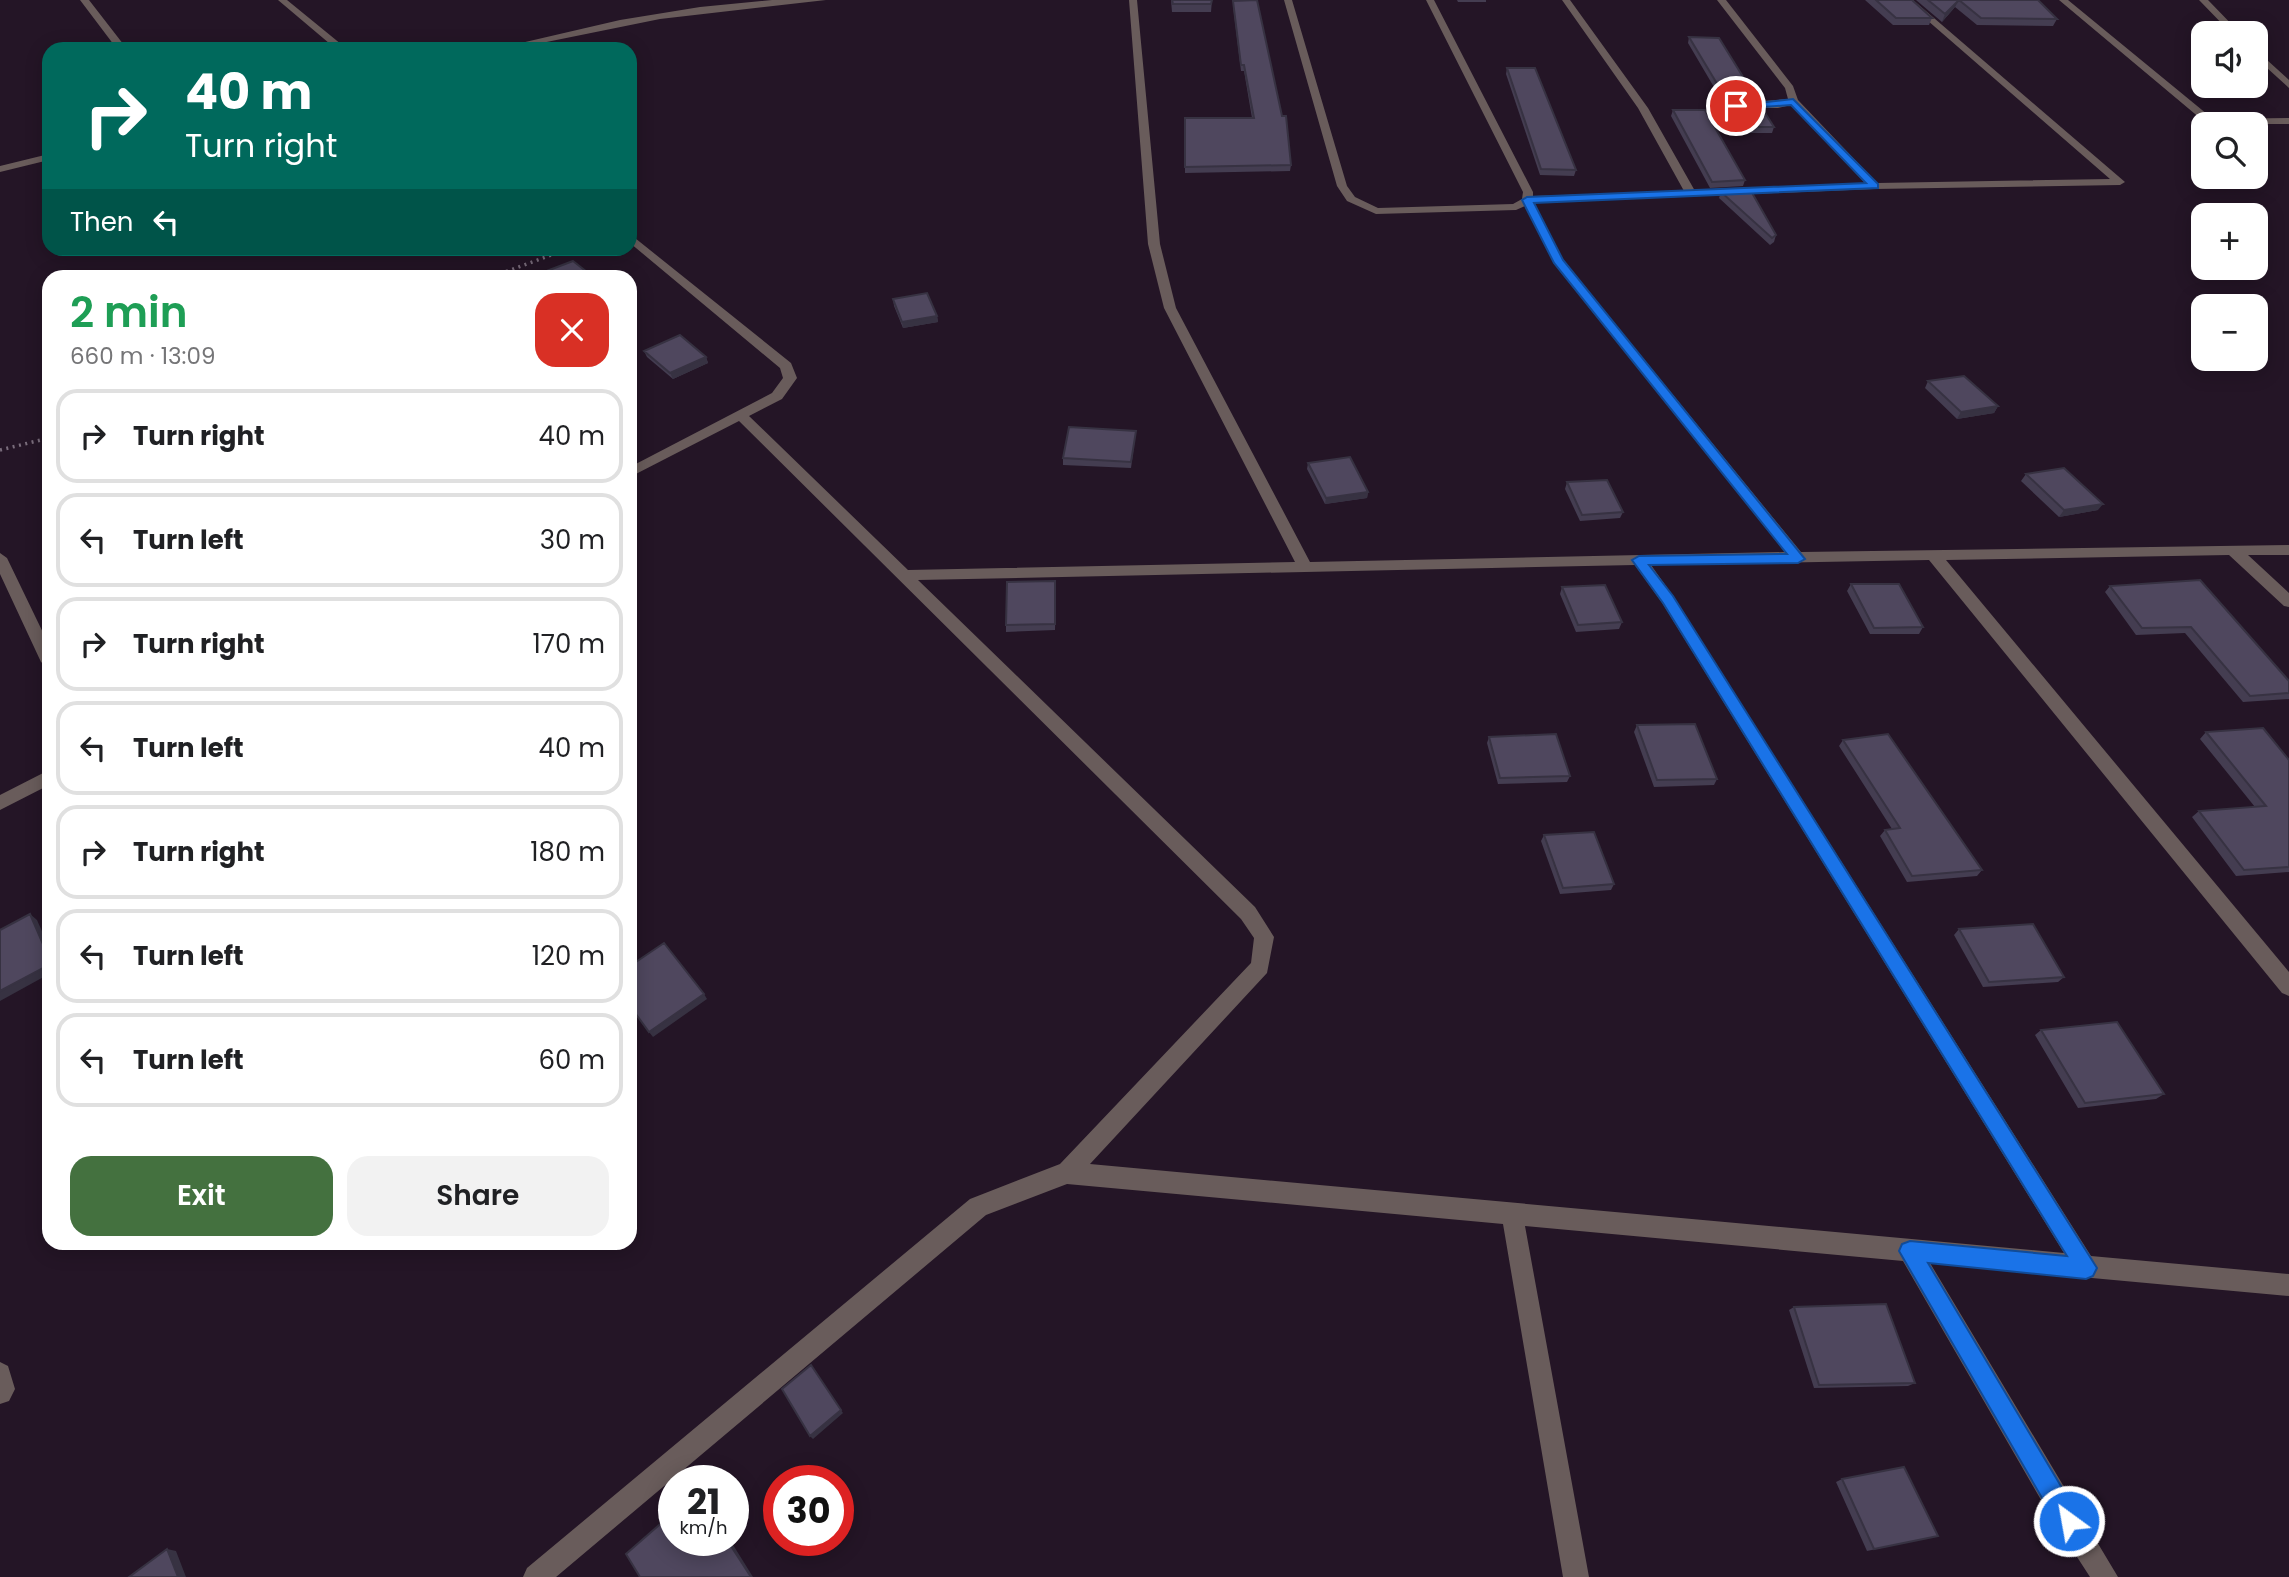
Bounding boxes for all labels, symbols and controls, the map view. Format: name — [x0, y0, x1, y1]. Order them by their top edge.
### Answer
map controls — [2191, 21, 2268, 371]
button: sound — [2191, 21, 2268, 98]
text: 40 m — [185, 58, 312, 126]
icon: right — [70, 70, 161, 161]
pin — [1706, 76, 1766, 136]
icon: arrive — [1717, 87, 1755, 125]
button: search — [2191, 112, 2268, 189]
text: Turn right — [185, 123, 337, 168]
icon: left — [147, 203, 185, 241]
button: + — [2191, 203, 2268, 280]
text: Then — [70, 204, 133, 240]
text: 2 min — [70, 283, 188, 342]
button: close — [535, 293, 609, 367]
button: − — [2191, 294, 2268, 371]
text: 660 m · 13:09 — [70, 340, 215, 372]
icon: right — [74, 417, 112, 455]
text: Turn right — [133, 418, 265, 454]
text: 40 m — [539, 418, 605, 454]
icon: left — [74, 521, 112, 559]
text: Turn left — [133, 522, 244, 558]
text: 30 m — [540, 522, 605, 558]
icon: right — [74, 625, 112, 663]
text: Turn right — [133, 626, 265, 662]
text: 170 m — [532, 626, 605, 662]
icon: left — [74, 729, 112, 767]
text: Turn left — [133, 730, 244, 766]
text: 40 m — [539, 730, 605, 766]
icon: right — [74, 833, 112, 871]
text: Turn right — [133, 834, 265, 870]
text: 180 m — [530, 834, 605, 870]
icon: left — [74, 937, 112, 975]
text: Turn left — [133, 938, 244, 974]
text: 120 m — [532, 938, 605, 974]
icon: left — [74, 1041, 112, 1079]
text: Turn left — [133, 1042, 244, 1078]
text: 60 m — [538, 1042, 605, 1078]
button: Exit — [70, 1156, 333, 1236]
button: Share — [347, 1156, 609, 1236]
speed limit sign: 30 — [763, 1465, 854, 1556]
text: 21 — [687, 1477, 720, 1526]
position arrow — [2032, 1484, 2106, 1558]
text: km/h — [680, 1515, 727, 1540]

